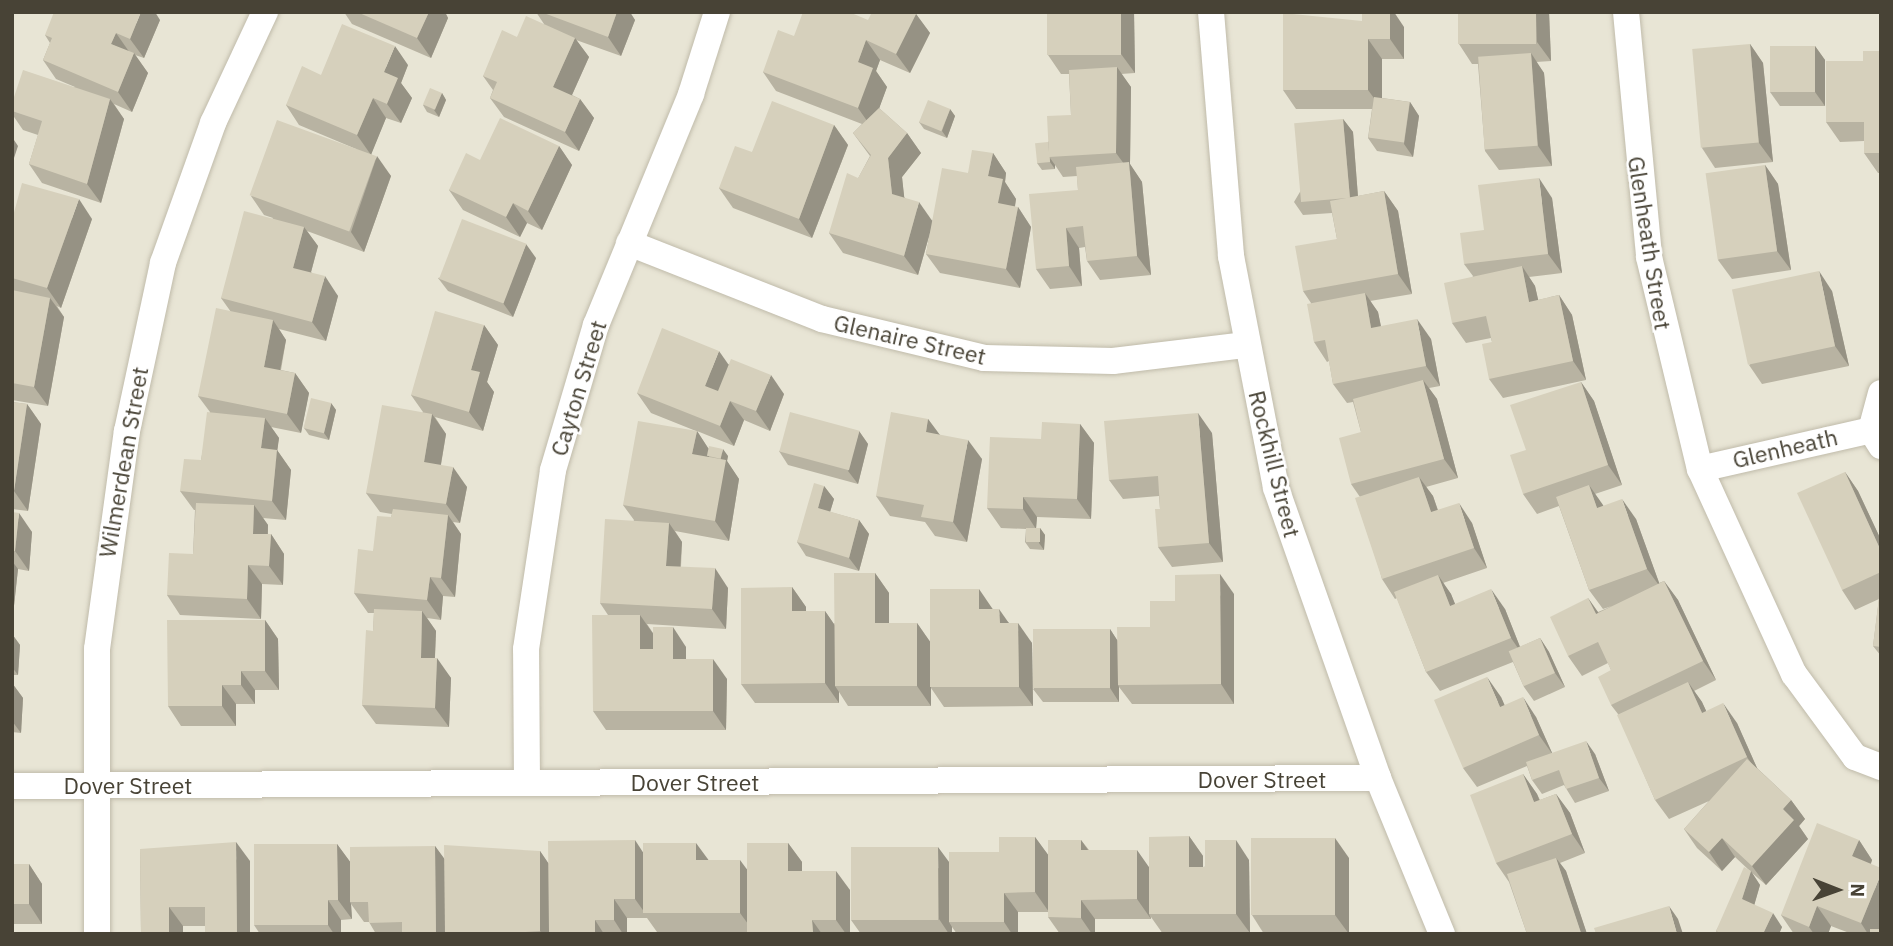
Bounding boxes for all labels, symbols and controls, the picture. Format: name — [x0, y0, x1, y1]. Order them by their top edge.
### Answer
street label: Glenheath Street — [1623, 154, 1677, 332]
street label: Glenaire Street — [831, 308, 989, 370]
street label: Cayton Street — [544, 317, 612, 459]
street label: Wilmerdean Street — [93, 364, 153, 560]
street label: Rockhill Street — [1243, 388, 1307, 540]
street label: Glenheath — [1730, 423, 1840, 473]
street label: Dover Street — [1198, 765, 1326, 793]
street label: Dover Street — [631, 768, 759, 796]
street label: Dover Street — [64, 771, 192, 799]
north arrow — [1802, 855, 1872, 925]
text: N — [1846, 883, 1870, 897]

